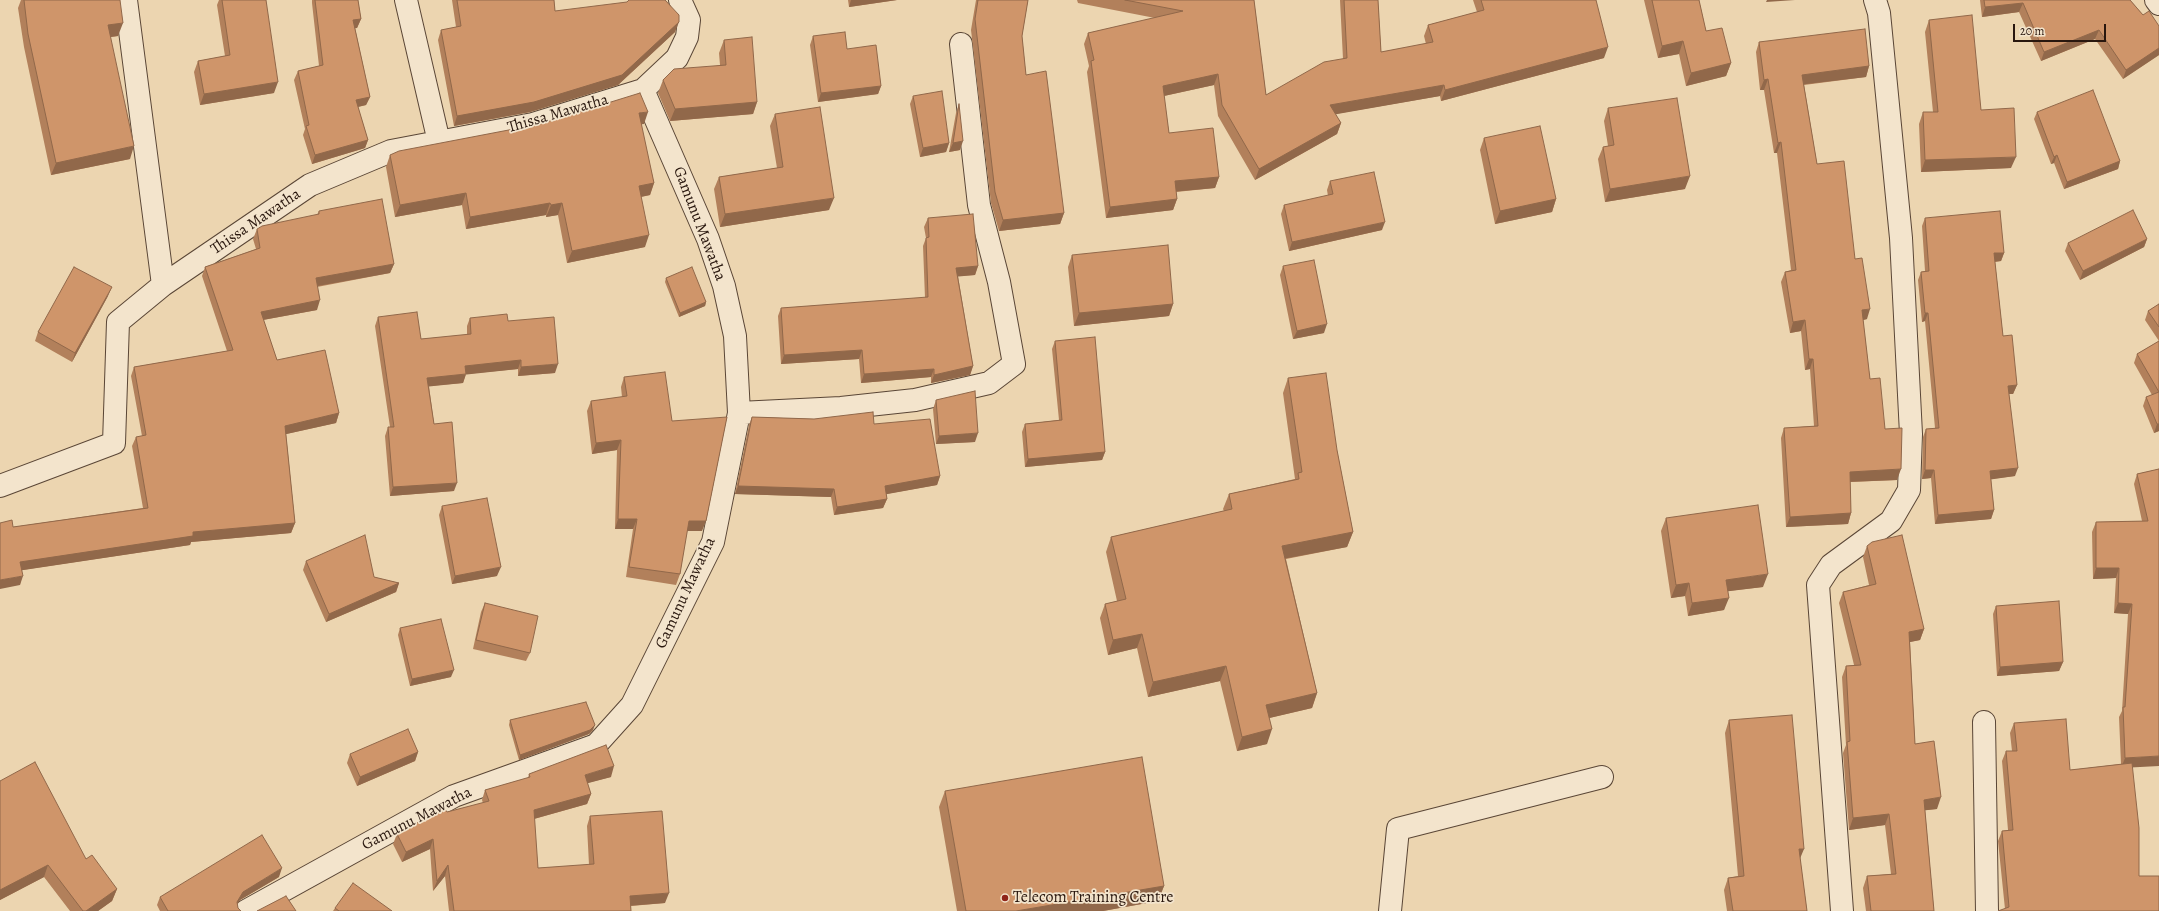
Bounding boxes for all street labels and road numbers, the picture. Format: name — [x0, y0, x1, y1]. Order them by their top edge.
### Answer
street label: Thissa Mawatha — [505, 90, 611, 138]
street label: Gamunu Mawatha — [668, 164, 730, 284]
street label: Thissa Mawatha — [207, 185, 305, 259]
street label: Gamunu Mawatha — [652, 534, 720, 652]
street label: Gamunu Mawatha — [359, 783, 475, 855]

